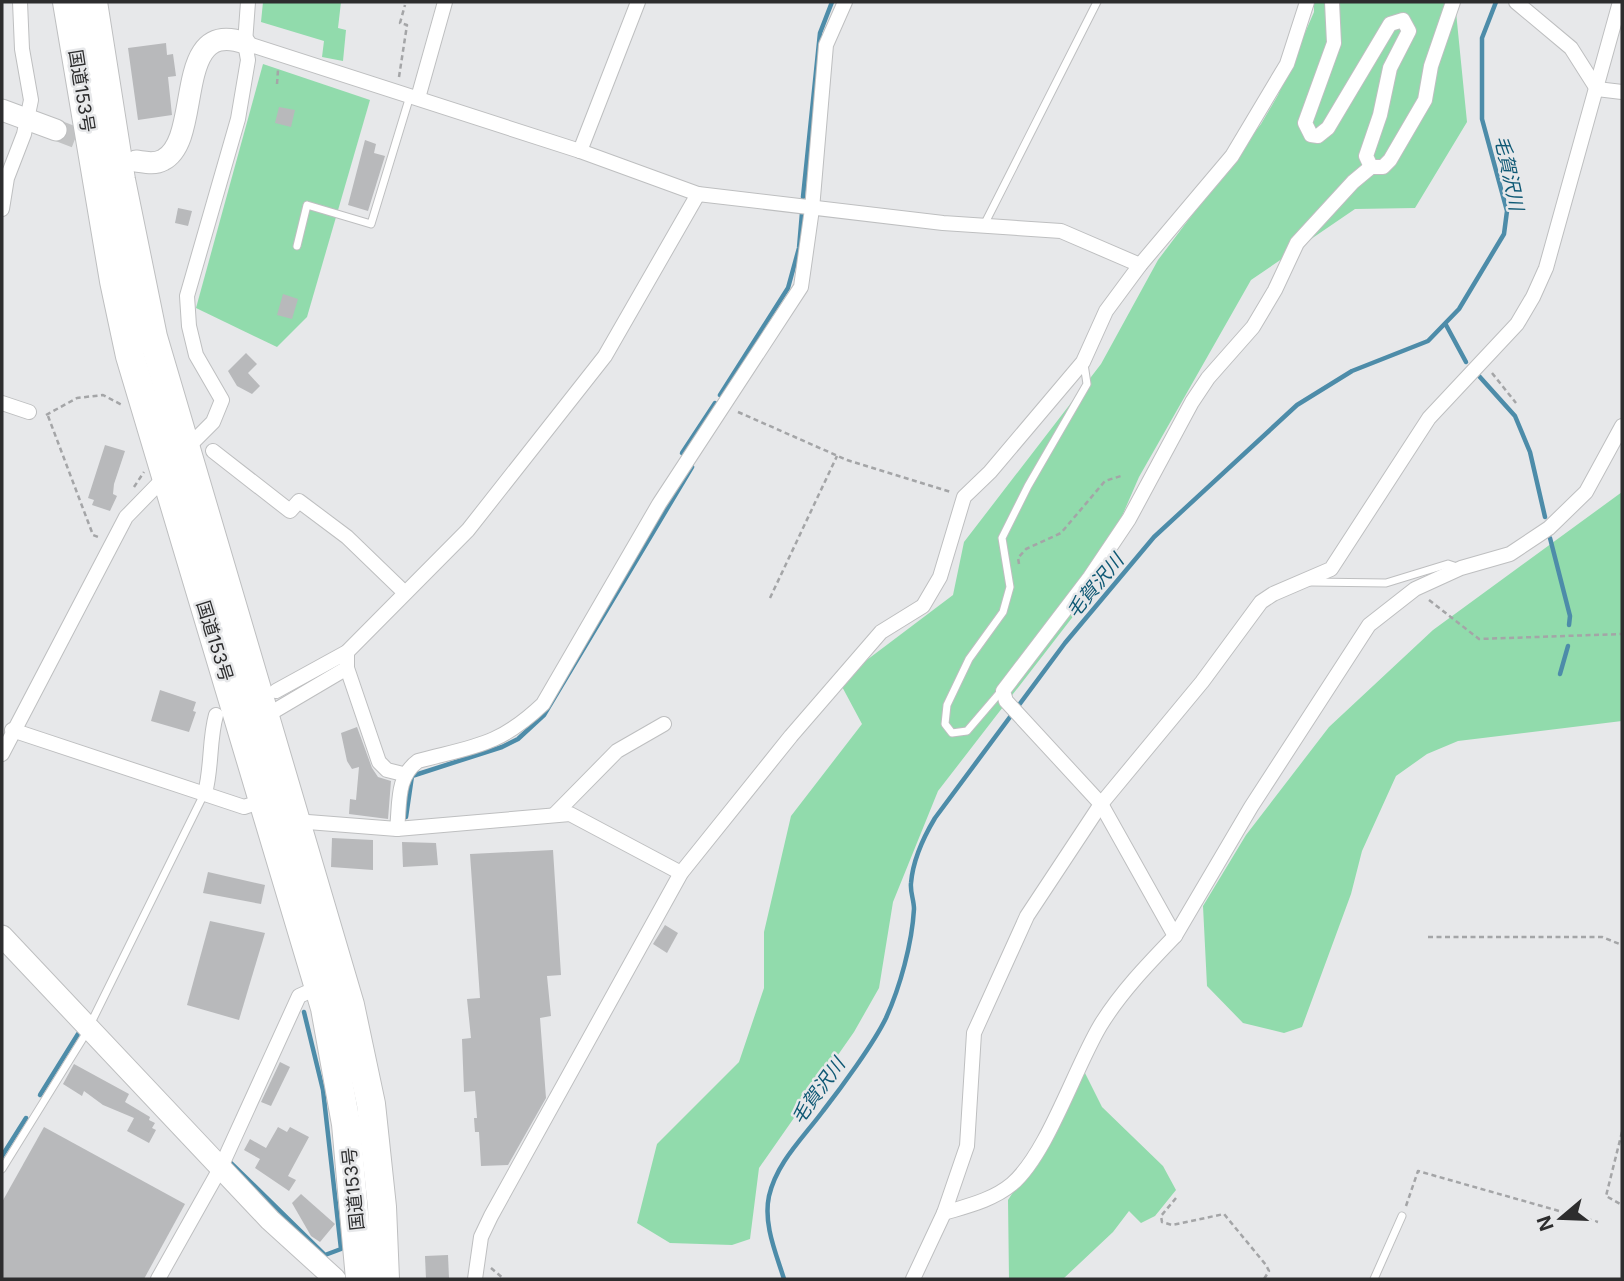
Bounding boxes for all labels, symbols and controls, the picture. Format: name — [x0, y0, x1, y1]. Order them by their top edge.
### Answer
street label: 国道153号 — [65, 48, 99, 134]
water label: 毛賀沢川 — [1490, 133, 1529, 215]
water label: 毛賀沢川 — [1062, 548, 1130, 623]
street label: 国道153号 — [193, 598, 237, 684]
water label: 毛賀沢川 — [786, 1052, 851, 1129]
street label: 国道153号 — [338, 1146, 368, 1232]
north arrow — [1526, 1183, 1596, 1253]
text: N — [1532, 1213, 1559, 1234]

